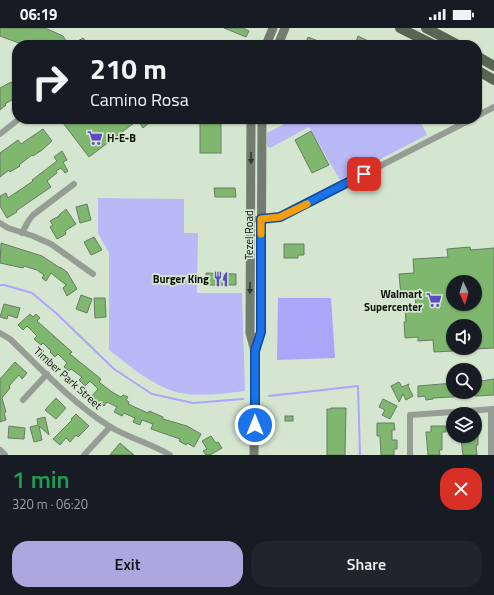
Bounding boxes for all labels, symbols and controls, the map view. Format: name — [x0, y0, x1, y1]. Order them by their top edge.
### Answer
text: 06:19 — [20, 3, 57, 26]
text: 210 m — [90, 47, 167, 90]
icon: right — [24, 56, 76, 108]
text: Camino Rosa — [90, 86, 189, 113]
supermarket icon: H-E-B — [86, 129, 104, 147]
place label: H-E-B — [107, 130, 136, 146]
one-way arrow — [248, 152, 254, 165]
pin — [347, 157, 381, 191]
icon: arrive — [353, 163, 375, 185]
street label: Tezel Road — [241, 210, 257, 260]
restaurant icon: Burger King — [212, 270, 230, 288]
place label: Burger King — [153, 271, 209, 287]
north arrow — [446, 275, 482, 311]
map controls — [446, 275, 482, 443]
one-way arrow — [247, 282, 253, 295]
place label: Walmart Supercenter — [364, 286, 422, 315]
supermarket icon: Walmart Supercenter — [425, 291, 443, 309]
button: sound — [446, 319, 482, 355]
street label: Timber Park Street — [30, 343, 106, 413]
button: search — [446, 363, 482, 399]
position arrow — [234, 404, 276, 446]
button: layers — [446, 407, 482, 443]
text: 1 min — [12, 461, 70, 497]
button: close — [440, 468, 482, 510]
text: 320 m · 06:20 — [12, 494, 88, 514]
button: Exit — [12, 541, 243, 587]
button: Share — [251, 541, 482, 587]

